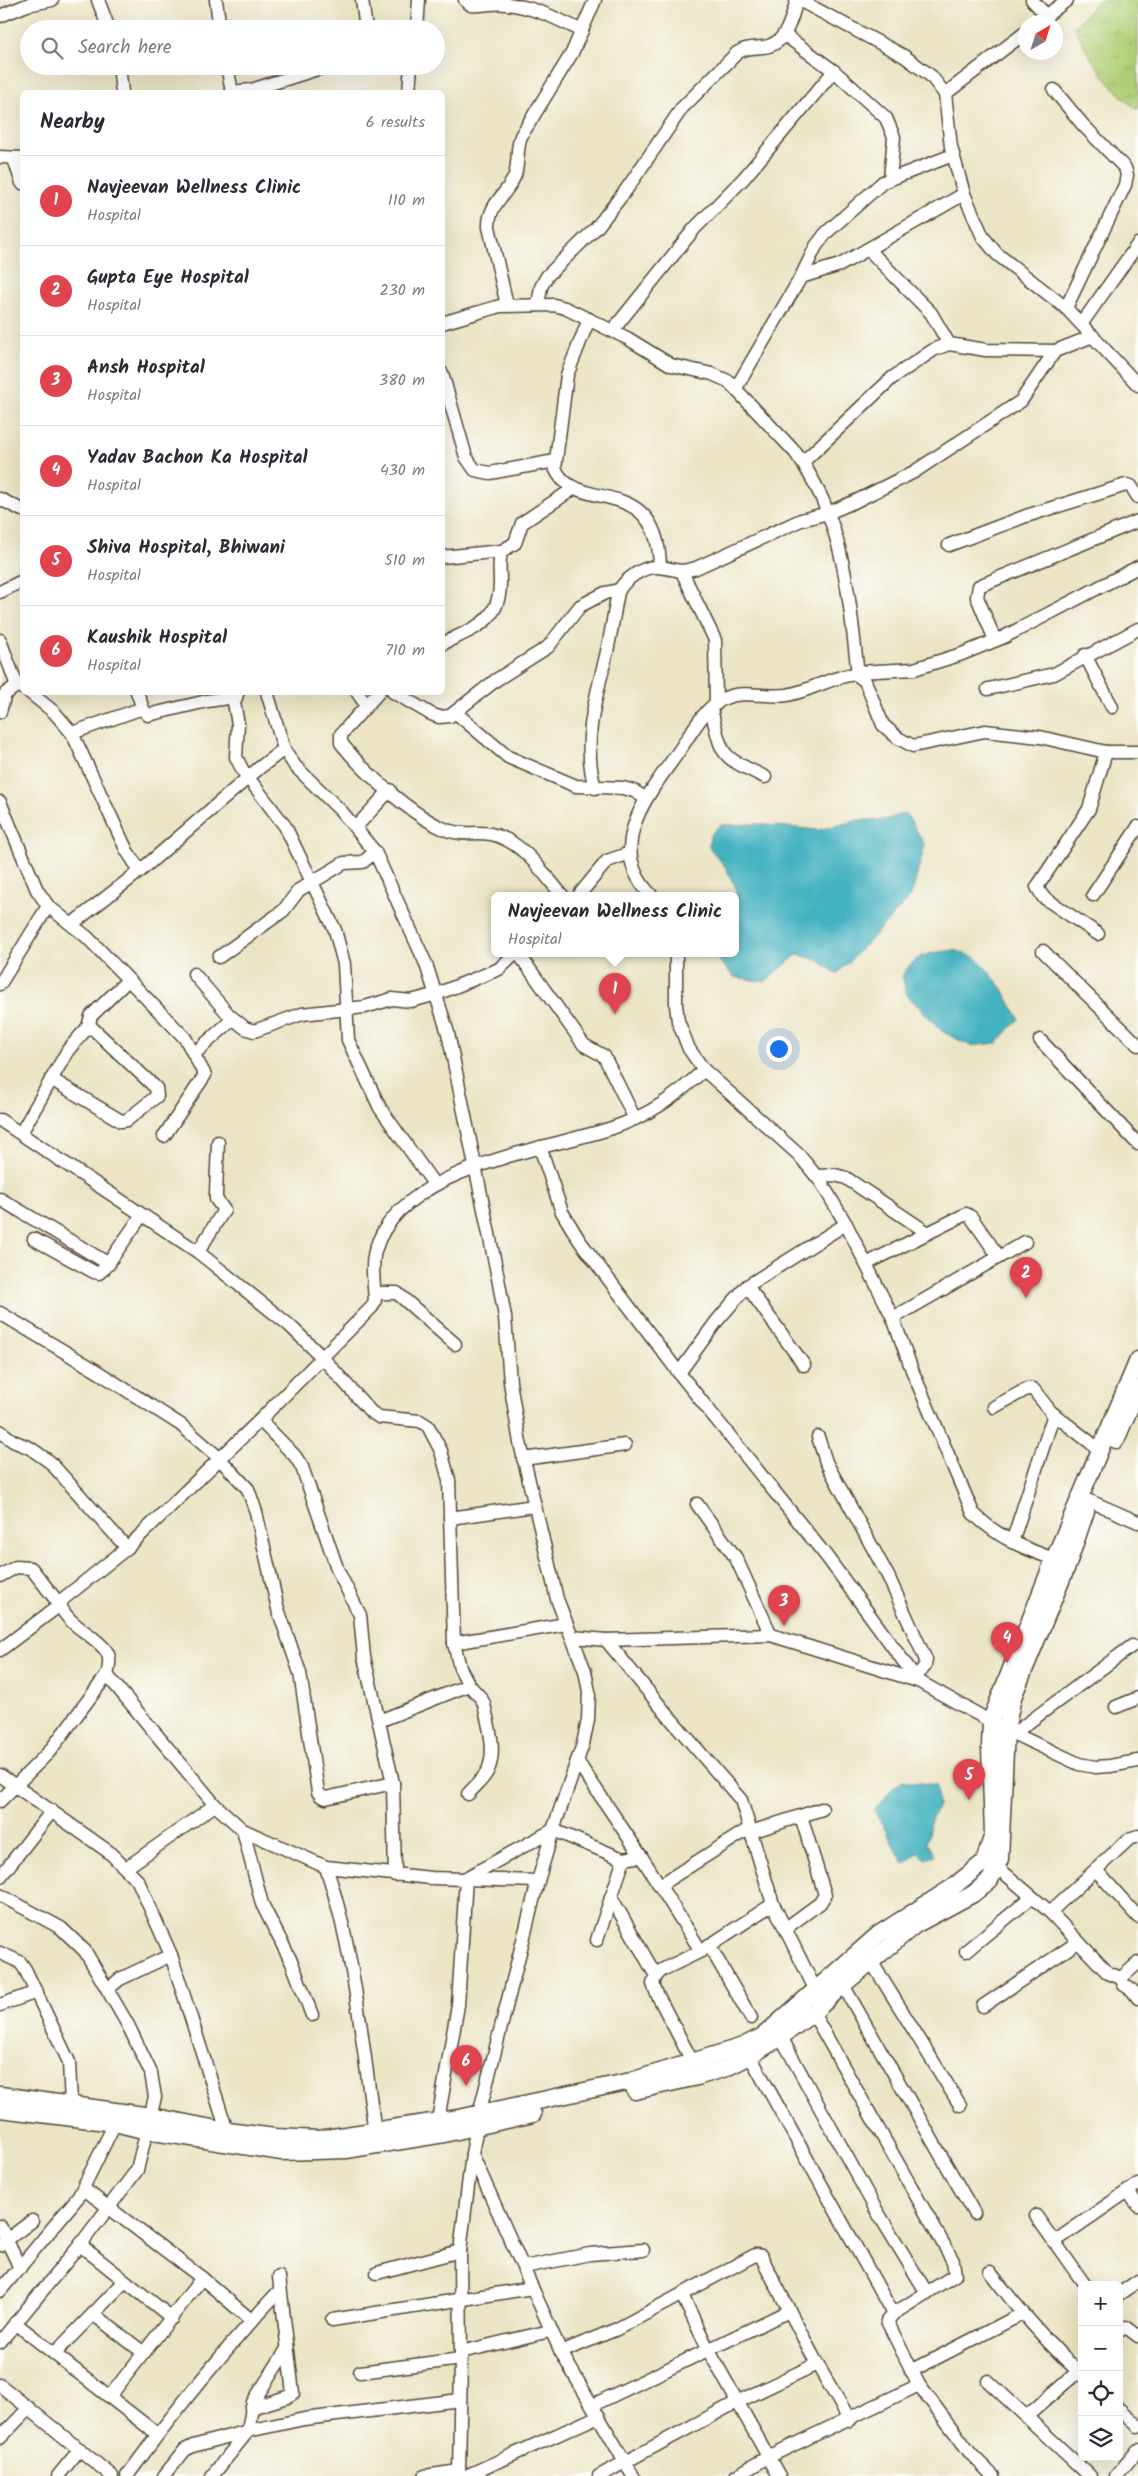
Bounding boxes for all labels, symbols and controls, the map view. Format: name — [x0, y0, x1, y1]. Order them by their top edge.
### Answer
north arrow — [1018, 15, 1063, 60]
search box — [20, 20, 445, 75]
text: Search here — [78, 33, 172, 63]
icon: search — [38, 34, 66, 62]
text: Nearby — [40, 106, 105, 139]
text: 6 results — [366, 110, 425, 135]
text: Navjeevan Wellness Clinic — [87, 173, 301, 203]
text: 1 — [54, 188, 58, 213]
text: 110 m — [388, 188, 425, 213]
text: Hospital — [87, 203, 141, 228]
text: Gupta Eye Hospital — [87, 263, 249, 293]
text: 2 — [51, 278, 61, 303]
text: 230 m — [379, 278, 425, 303]
text: Hospital — [87, 293, 141, 318]
text: Ansh Hospital — [87, 353, 205, 383]
text: 3 — [52, 368, 60, 393]
text: 380 m — [379, 368, 425, 393]
text: Hospital — [87, 383, 141, 408]
text: Yadav Bachon Ka Hospital — [87, 443, 307, 473]
text: 4 — [52, 458, 60, 483]
text: 430 m — [380, 458, 425, 483]
text: Hospital — [87, 473, 141, 498]
text: Shiva Hospital, Bhiwani — [87, 533, 285, 563]
text: 5 — [52, 548, 60, 573]
text: 510 m — [384, 548, 425, 573]
text: Hospital — [87, 563, 141, 588]
text: Kaushik Hospital — [87, 623, 227, 653]
text: 6 — [52, 638, 60, 663]
text: 710 m — [385, 638, 425, 663]
text: Hospital — [87, 653, 141, 678]
popup — [491, 892, 739, 957]
text: Navjeevan Wellness Clinic — [508, 897, 722, 927]
text: Hospital — [508, 927, 562, 952]
pin: 1 — [599, 973, 631, 1014]
your location — [766, 1036, 792, 1062]
pin: 2 — [1010, 1257, 1042, 1298]
pin: 3 — [768, 1585, 800, 1626]
pin: 4 — [991, 1622, 1023, 1663]
pin: 5 — [953, 1759, 985, 1800]
pin: 6 — [450, 2045, 482, 2086]
map controls — [1078, 2281, 1123, 2461]
button: + — [1078, 2281, 1123, 2326]
button: − — [1078, 2326, 1123, 2371]
button: locate — [1078, 2371, 1123, 2416]
button: layers — [1078, 2416, 1123, 2461]

